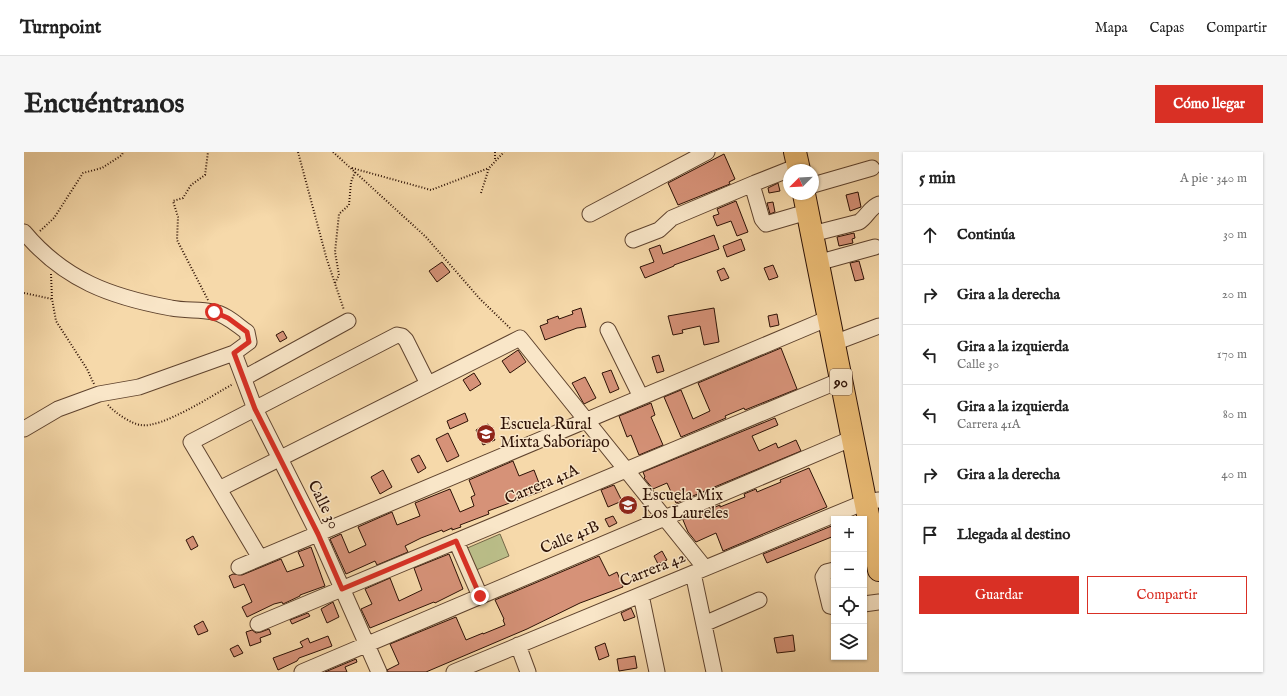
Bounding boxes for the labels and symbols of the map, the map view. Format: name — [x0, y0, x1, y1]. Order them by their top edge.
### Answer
north arrow — [783, 164, 819, 200]
route start — [205, 303, 223, 321]
road number: 90 — [830, 369, 852, 395]
place label: Escuela Rural Mixta Saboriapo — [500, 415, 610, 453]
school or university icon: Escuela Rural Mixta Saboriapo — [475, 423, 497, 445]
street label: Carrera 41A — [502, 460, 583, 510]
street label: Calle 30 — [303, 477, 343, 533]
place label: Escuela Mix Los Laureles — [642, 486, 729, 524]
school or university icon: Escuela Mix Los Laureles — [617, 494, 639, 516]
street label: Calle 41B — [537, 517, 603, 559]
street label: Carrera 42 — [617, 548, 689, 592]
route end — [471, 587, 489, 605]

